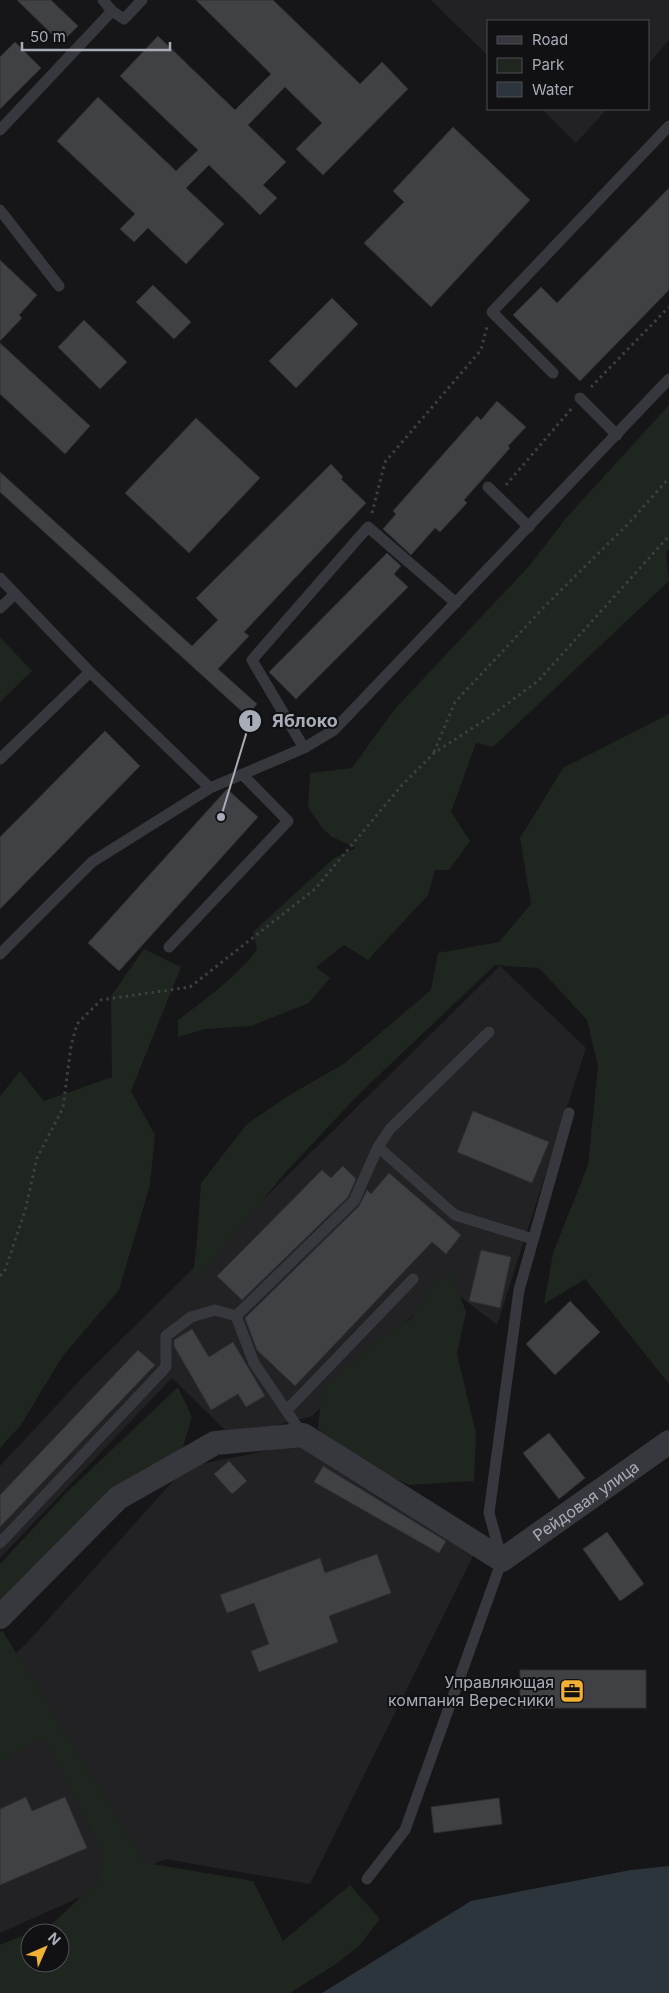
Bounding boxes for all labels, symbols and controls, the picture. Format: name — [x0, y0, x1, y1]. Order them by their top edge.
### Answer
scale bar — [22, 20, 170, 52]
legend — [487, 20, 649, 110]
text: 50 m — [30, 27, 66, 46]
text: Road — [532, 30, 568, 49]
text: Park — [532, 55, 565, 74]
text: Water — [532, 80, 574, 99]
callout: Яблоко — [237, 704, 348, 737]
text: Яблоко — [272, 710, 338, 731]
text: 1 — [247, 711, 253, 730]
street label: Рейдовая улица — [529, 1456, 643, 1545]
place label: Управляющая компания Вересники — [388, 1672, 554, 1710]
office icon: Управляющая компания Вересники — [559, 1678, 585, 1704]
north arrow — [20, 1923, 70, 1973]
text: N — [45, 1929, 64, 1948]

